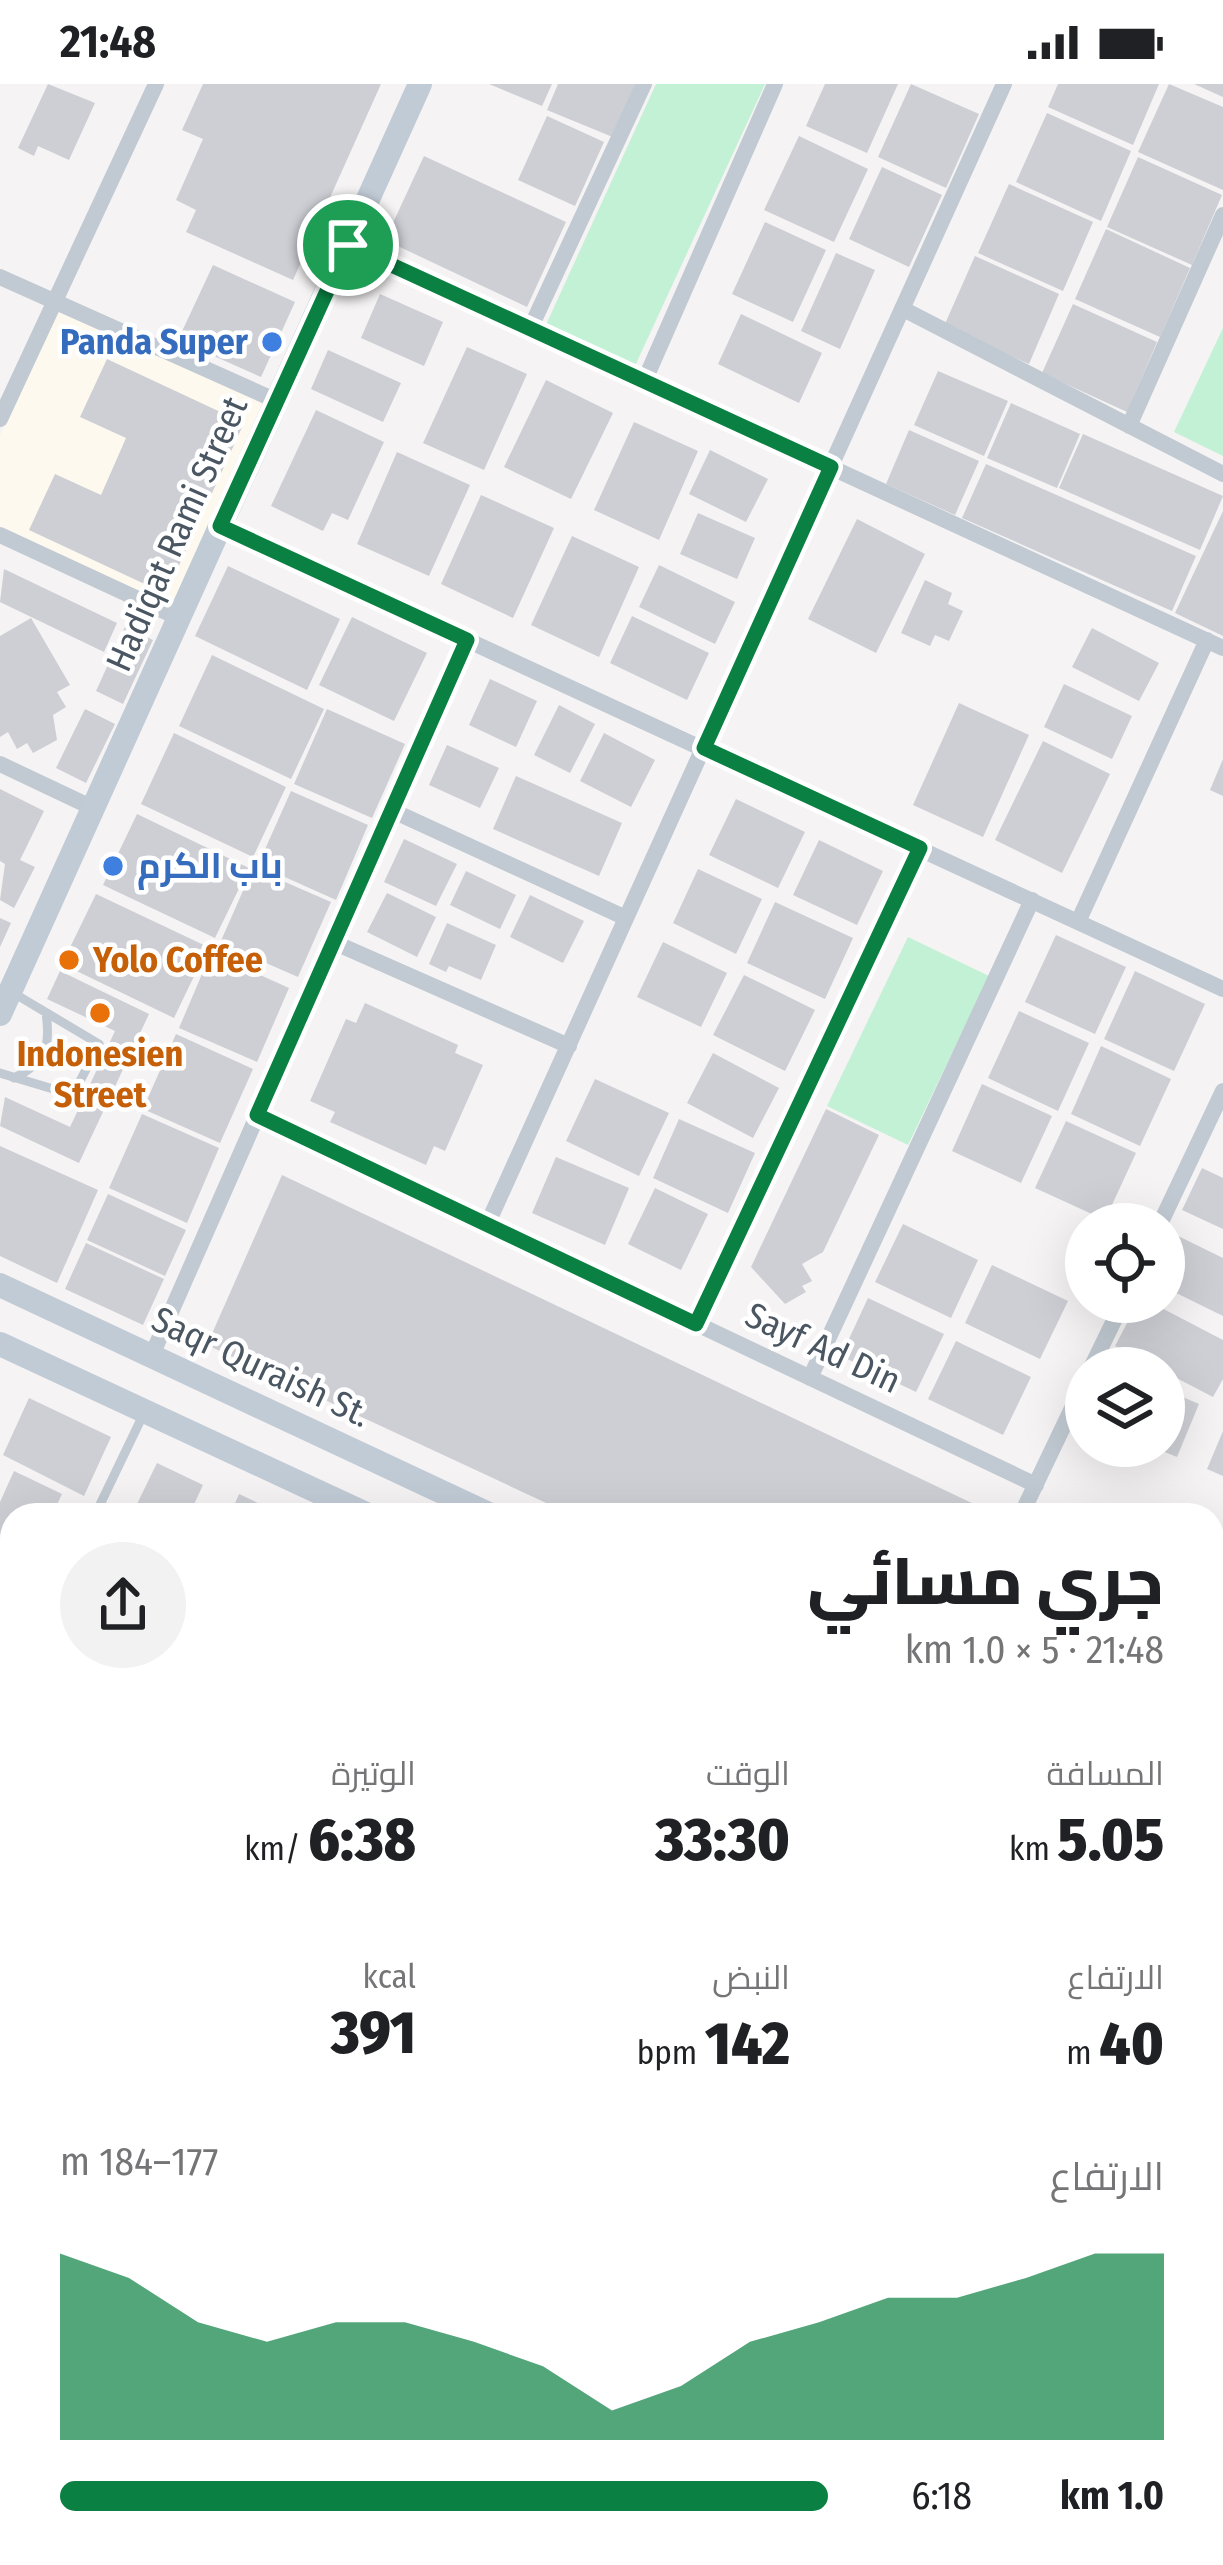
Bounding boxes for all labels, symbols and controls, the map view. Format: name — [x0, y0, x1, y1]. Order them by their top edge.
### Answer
text: 21:48 — [60, 15, 156, 69]
pin — [297, 194, 399, 296]
icon: arrive — [315, 212, 381, 278]
place label: Panda Super — [60, 320, 249, 364]
marker: Panda Super — [259, 329, 285, 355]
street label: Hadiqat Rami Street — [97, 390, 257, 678]
place label: باب الكرم — [137, 844, 283, 890]
marker: باب الكرم — [100, 853, 126, 879]
place label: Yolo Coffee — [92, 938, 263, 982]
marker: Yolo Coffee — [56, 947, 82, 973]
marker: Indonesien Street — [87, 1000, 113, 1026]
place label: Indonesien Street — [17, 1032, 183, 1117]
map controls — [1065, 1203, 1185, 1467]
button: locate — [1065, 1203, 1185, 1323]
street label: Sayf Ad Din — [738, 1293, 908, 1403]
street label: Saqr Quraish St. — [145, 1297, 377, 1437]
button: layers — [1065, 1347, 1185, 1467]
button: share — [60, 1542, 186, 1668]
text: جري مسائي — [807, 1542, 1164, 1621]
text: 21:48 · 5 × 1.0 km — [905, 1627, 1164, 1673]
text: الوتيرة — [331, 1754, 416, 1794]
text: الوقت — [706, 1754, 790, 1794]
text: المسافة — [1047, 1754, 1164, 1794]
text: 6:38 — [308, 1804, 416, 1876]
text: 33:30 — [655, 1804, 790, 1876]
text: 5.05 — [1058, 1804, 1164, 1876]
text: /km — [244, 1829, 308, 1869]
text: km — [1009, 1829, 1058, 1869]
text: kcal — [363, 1957, 416, 1997]
text: النبض — [712, 1958, 790, 1998]
text: الارتفاع — [1067, 1958, 1164, 1998]
text: 391 — [331, 1997, 416, 2069]
text: 142 — [705, 2008, 790, 2080]
text: 40 — [1099, 2008, 1164, 2080]
text: bpm — [637, 2033, 705, 2073]
text: m — [1066, 2033, 1099, 2073]
text: 177–184 m — [60, 2139, 218, 2185]
text: الارتفاع — [1050, 2154, 1164, 2200]
text: 6:18 — [911, 2473, 972, 2519]
text: 1.0 km — [1060, 2473, 1164, 2519]

